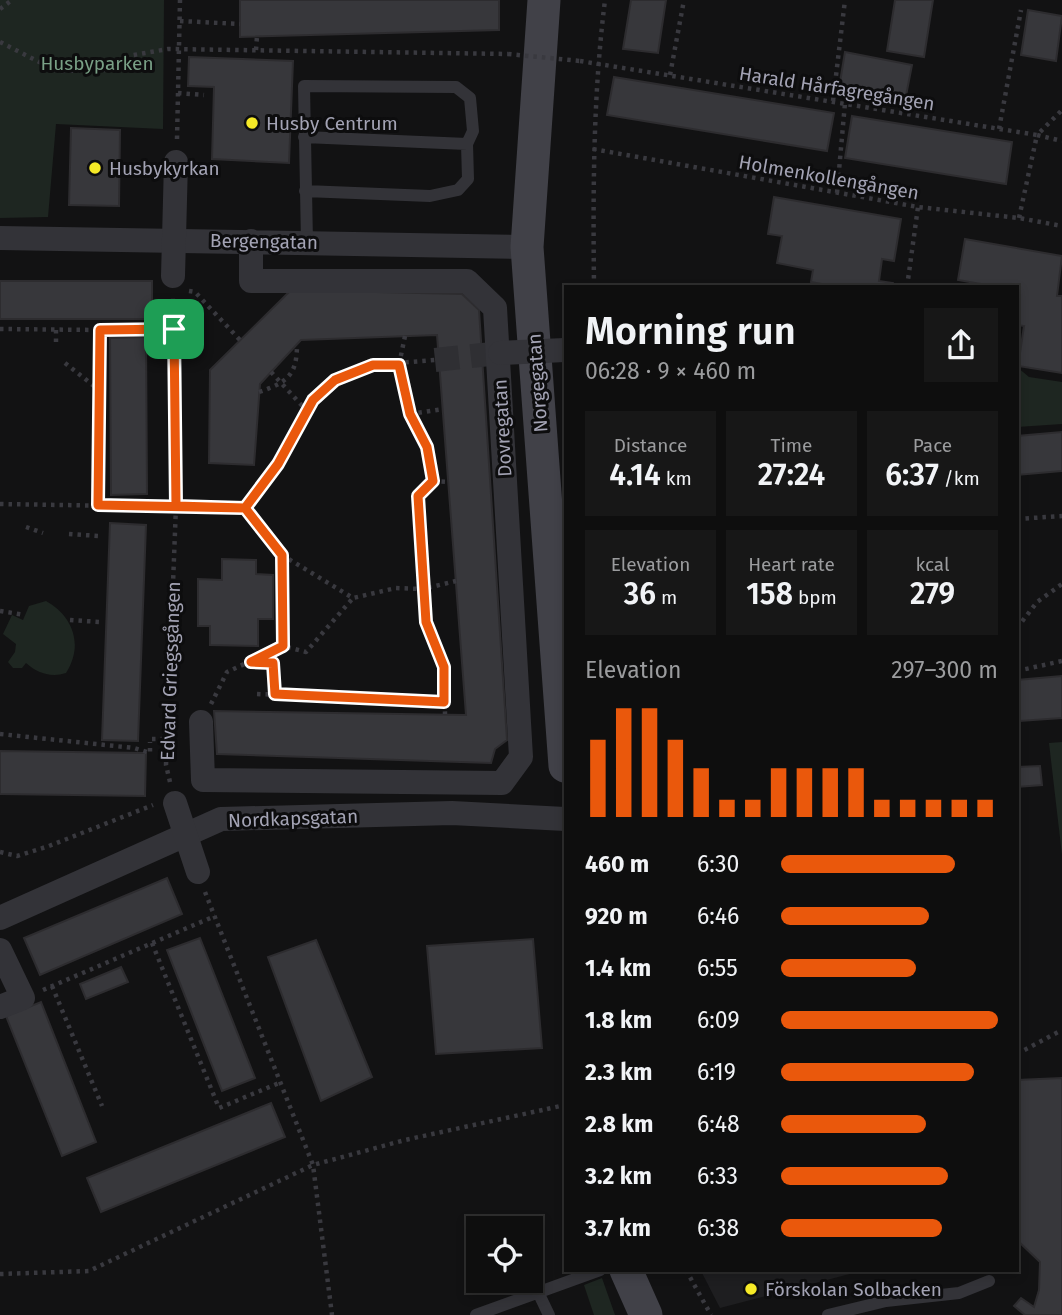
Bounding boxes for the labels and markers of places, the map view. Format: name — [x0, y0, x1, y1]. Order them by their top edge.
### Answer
place label: Husby Centrum — [266, 112, 398, 135]
marker: Husby Centrum — [244, 115, 260, 131]
place label: Husbykyrkan — [109, 157, 220, 180]
marker: Husbykyrkan — [87, 160, 103, 176]
pin — [144, 299, 204, 359]
place label: Förskolan Solbacken — [765, 1278, 942, 1301]
marker: Förskolan Solbacken — [743, 1281, 759, 1297]

